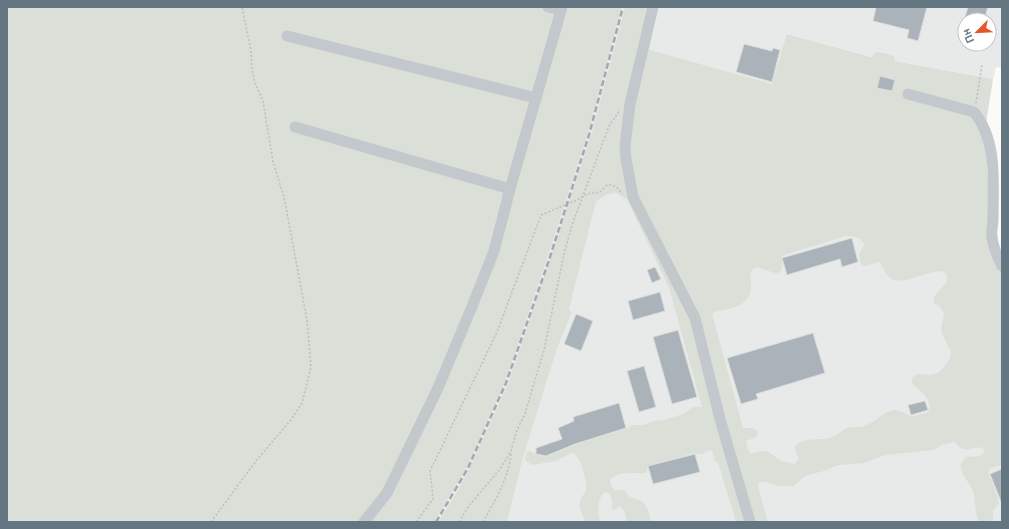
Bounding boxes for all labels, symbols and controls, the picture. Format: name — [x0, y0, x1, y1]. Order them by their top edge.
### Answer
north arrow — [957, 12, 997, 52]
text: Пн — [959, 27, 976, 45]

